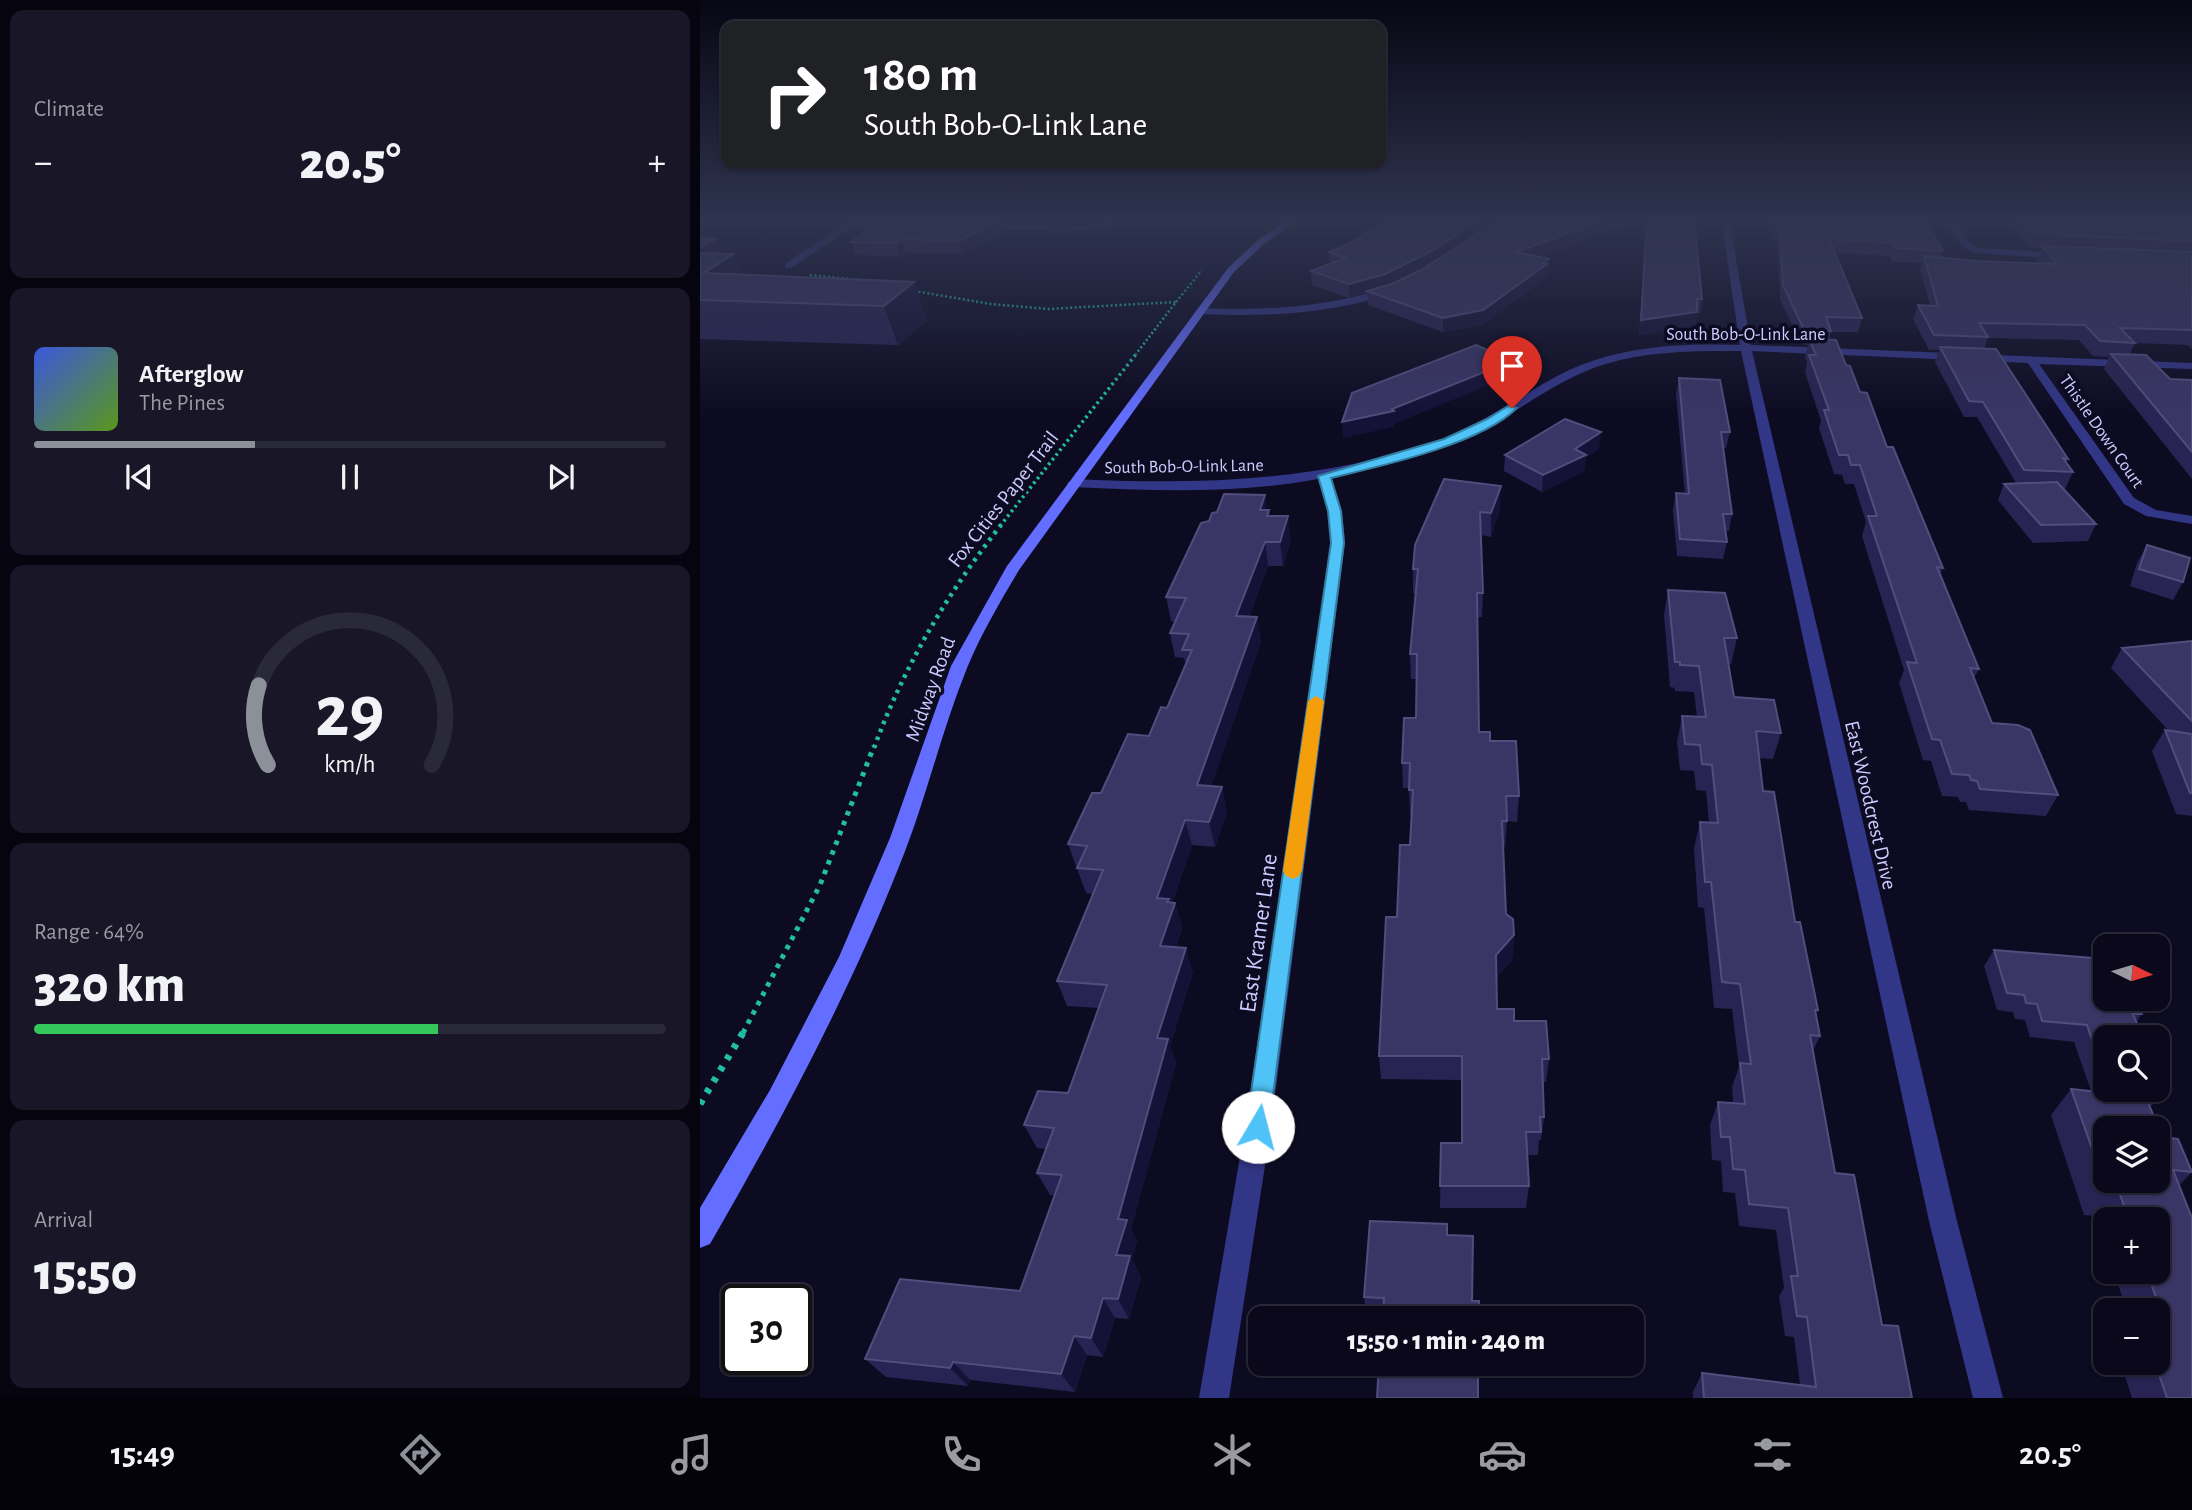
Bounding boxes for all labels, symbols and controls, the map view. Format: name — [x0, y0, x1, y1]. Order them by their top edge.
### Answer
icon: right — [749, 49, 840, 140]
text: 180 m — [864, 51, 978, 100]
text: Climate — [34, 98, 104, 121]
text: South Bob-O-Link Lane — [864, 109, 1147, 141]
text: 20.5° — [299, 136, 401, 188]
text: − — [34, 144, 52, 182]
text: + — [648, 144, 666, 182]
street label: South Bob-O-Link Lane — [1666, 326, 1826, 344]
pin — [1482, 336, 1542, 408]
icon: arrive — [1493, 347, 1531, 385]
text: Afterglow — [139, 361, 243, 387]
street label: Thistle Down Court — [2056, 372, 2147, 492]
text: The Pines — [139, 392, 225, 415]
street label: Fox Cities Paper Trail — [944, 428, 1063, 571]
street label: South Bob-O-Link Lane — [1104, 457, 1264, 477]
icon: previous — [120, 458, 158, 496]
icon: pause — [331, 458, 369, 496]
icon: next — [542, 458, 580, 496]
street label: Midway Road — [902, 634, 959, 744]
text: 29 — [315, 677, 385, 750]
street label: East Woodcrest Drive — [1841, 719, 1900, 892]
text: km/h — [324, 752, 376, 777]
street label: East Kramer Lane — [1236, 852, 1282, 1014]
text: Range · 64% — [34, 921, 144, 944]
north arrow — [2093, 934, 2170, 1012]
map controls — [2093, 934, 2170, 1375]
text: 320 km — [34, 959, 185, 1011]
button: search — [2093, 1025, 2170, 1102]
position arrow — [1221, 1090, 1295, 1164]
button: layers — [2093, 1116, 2170, 1193]
button: + — [2093, 1207, 2170, 1284]
text: Arrival — [34, 1209, 93, 1232]
text: 15:50 — [34, 1247, 137, 1299]
speed limit sign: 30 — [721, 1284, 812, 1375]
button: − — [2093, 1298, 2170, 1375]
text: 15:50 · 1 min · 240 m — [1347, 1328, 1545, 1354]
icon: directions — [396, 1430, 445, 1479]
icon: music — [667, 1430, 716, 1479]
icon: phone — [937, 1430, 986, 1479]
icon: climate — [1208, 1430, 1257, 1479]
icon: car — [1478, 1430, 1527, 1479]
icon: filters — [1748, 1430, 1797, 1479]
text: 15:49 — [111, 1438, 175, 1470]
text: 20.5° — [2019, 1438, 2081, 1470]

